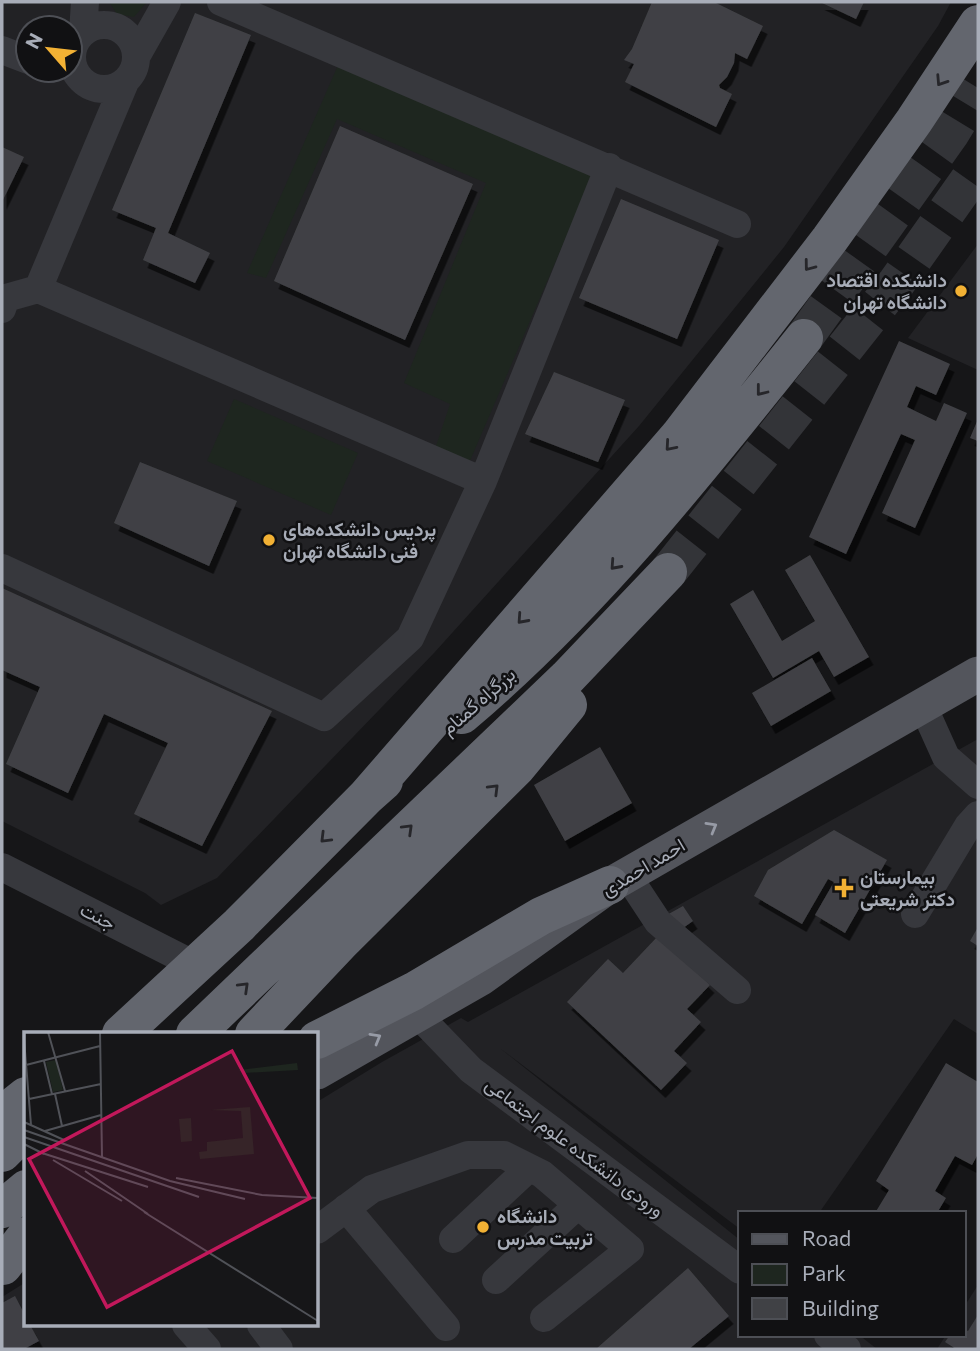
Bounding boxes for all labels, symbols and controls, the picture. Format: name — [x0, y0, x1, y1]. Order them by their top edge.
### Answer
north arrow — [14, 14, 84, 84]
text: N — [20, 29, 47, 52]
one-way arrow — [936, 73, 949, 86]
one-way arrow — [805, 259, 818, 271]
place label: دانشکده اقتصاد دانشگاه تهران — [826, 268, 947, 315]
marker: دانشکده اقتصاد دانشگاه تهران — [953, 283, 969, 299]
one-way arrow — [757, 384, 770, 396]
one-way arrow — [666, 438, 678, 451]
place label: پردیس دانشکده‌های فنی دانشگاه تهران — [283, 517, 436, 564]
marker: پردیس دانشکده‌های فنی دانشگاه تهران — [261, 532, 277, 548]
one-way arrow — [611, 557, 623, 570]
one-way arrow — [518, 611, 530, 624]
street label: بزرگراه گمنام — [436, 662, 521, 741]
one-way arrow — [486, 784, 499, 797]
one-way arrow — [704, 822, 717, 835]
one-way arrow — [400, 825, 413, 838]
one-way arrow — [320, 830, 333, 843]
street label: احمد احمدی — [597, 833, 689, 901]
place label: بیمارستان دکتر شریعتی — [860, 865, 955, 912]
marker: بیمارستان دکتر شریعتی — [834, 878, 854, 898]
street label: جنت — [76, 897, 120, 935]
one-way arrow — [236, 982, 249, 995]
inset map — [24, 1032, 318, 1326]
one-way arrow — [368, 1033, 381, 1046]
street label: ورودی دانشکده علوم اجتماعی — [480, 1072, 669, 1223]
place label: دانشگاه تربیت مدرس — [497, 1204, 593, 1251]
legend — [738, 1211, 966, 1337]
marker: دانشگاه تربیت مدرس — [475, 1219, 491, 1235]
text: Road — [802, 1225, 851, 1250]
text: Park — [802, 1260, 846, 1285]
text: Building — [802, 1295, 879, 1320]

